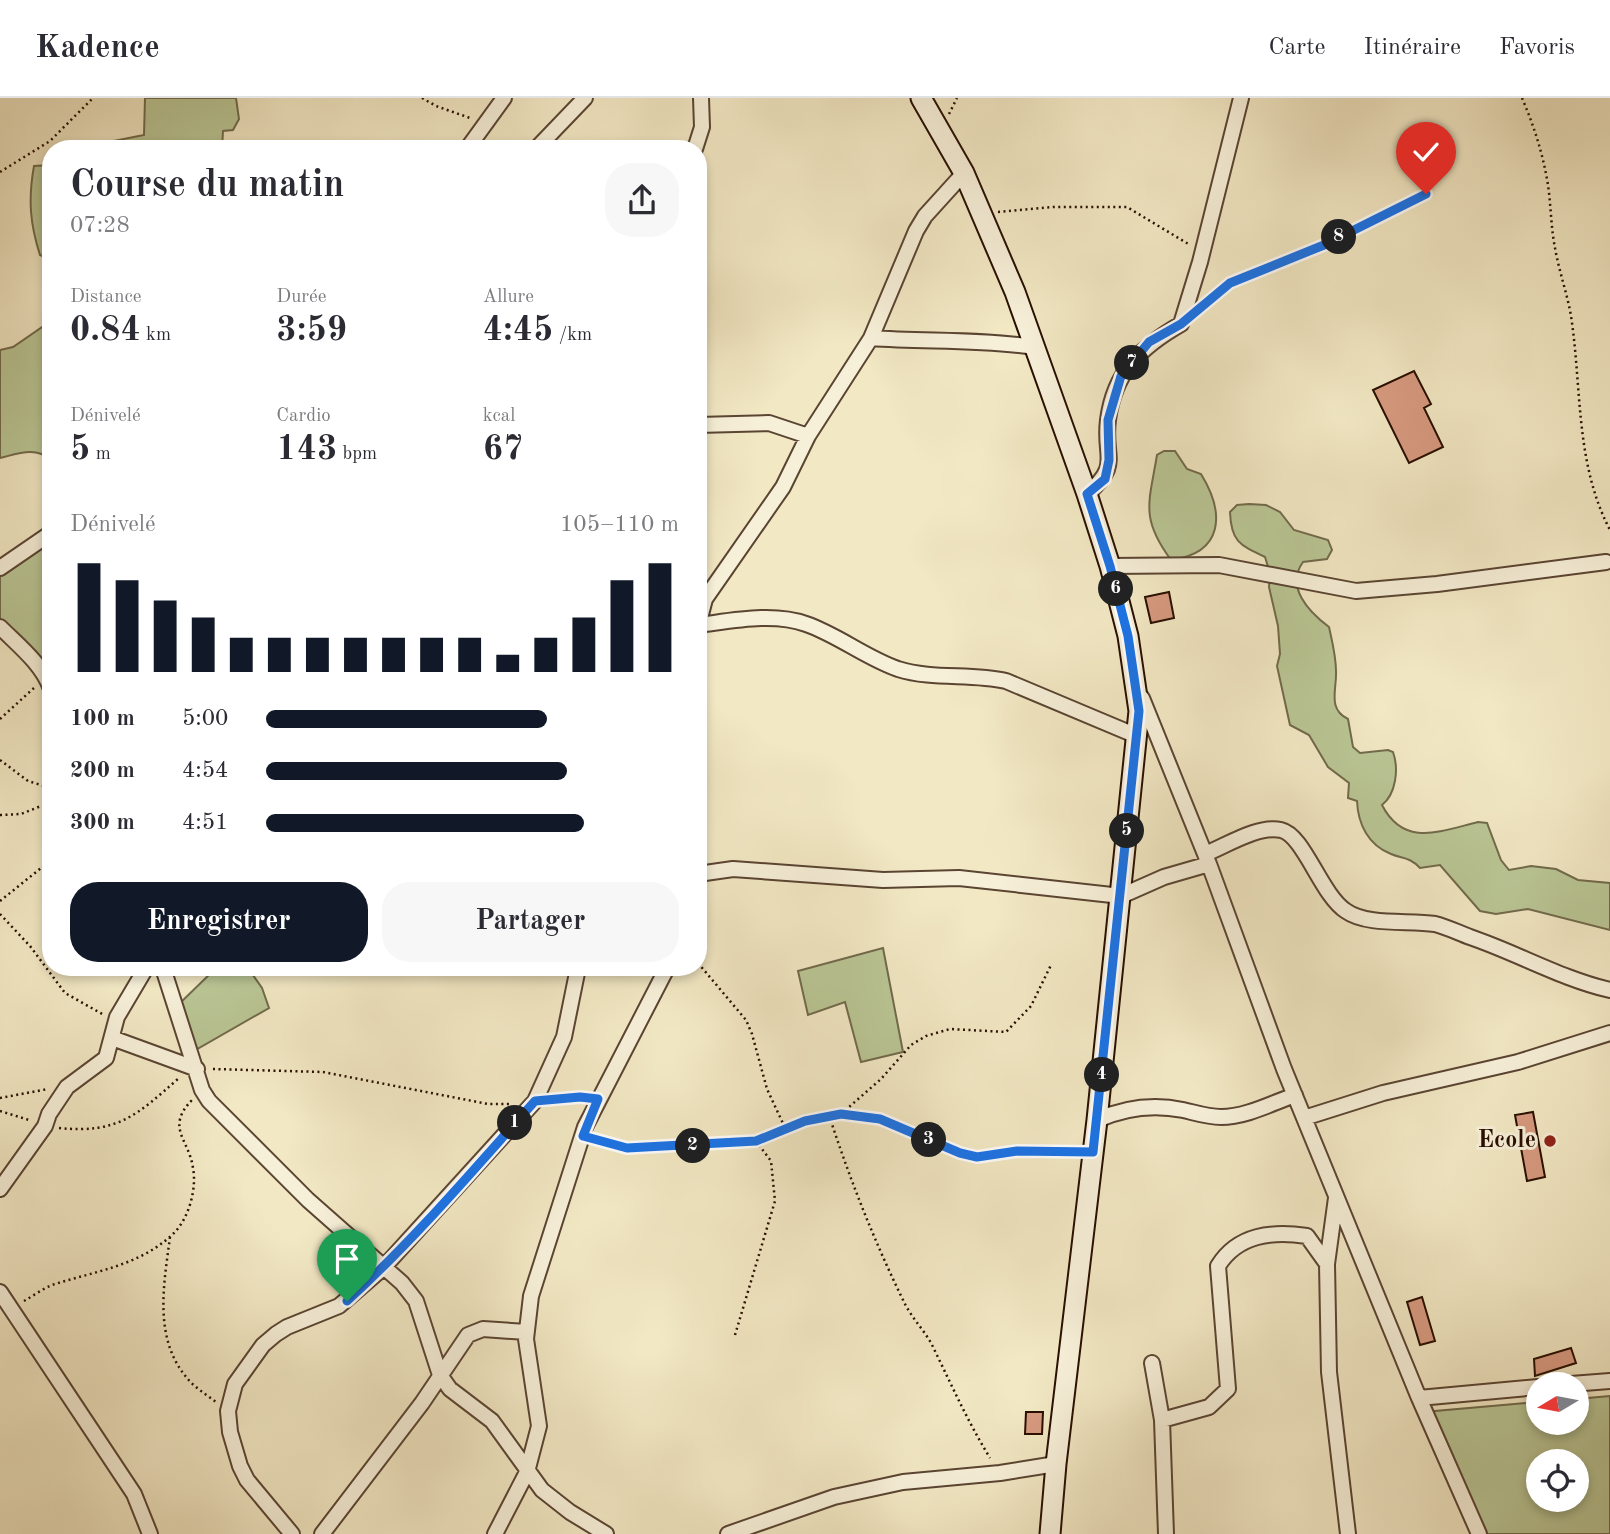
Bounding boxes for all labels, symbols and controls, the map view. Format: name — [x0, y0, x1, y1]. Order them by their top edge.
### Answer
text: Kadence — [35, 32, 160, 65]
text: Carte — [1268, 36, 1326, 60]
text: Itinéraire — [1364, 36, 1461, 60]
text: Favoris — [1499, 36, 1575, 60]
pin — [1396, 122, 1456, 194]
icon: check — [1407, 133, 1445, 171]
button: share — [605, 163, 679, 237]
text: Course du matin — [70, 167, 344, 205]
text: 07:28 — [70, 214, 130, 237]
pin: 8 — [1322, 220, 1356, 254]
text: 8 — [1333, 227, 1344, 246]
text: Distance — [70, 288, 142, 307]
text: Durée — [276, 288, 327, 307]
text: Allure — [483, 288, 534, 307]
text: 0.84 — [70, 313, 141, 348]
text: 3:59 — [276, 313, 347, 348]
text: 4:45 — [483, 313, 553, 348]
text: km — [141, 326, 171, 345]
text: /km — [553, 326, 592, 345]
pin: 7 — [1114, 345, 1150, 380]
text: 7 — [1126, 353, 1137, 372]
text: Dénivelé — [70, 407, 141, 426]
text: Cardio — [276, 407, 331, 426]
text: kcal — [483, 407, 515, 426]
text: 5 — [70, 432, 90, 467]
text: 143 — [276, 432, 337, 467]
text: 67 — [483, 432, 523, 467]
text: m — [90, 445, 111, 464]
text: bpm — [337, 445, 377, 464]
text: Dénivelé — [70, 513, 156, 536]
text: 105–110 m — [560, 513, 679, 536]
pin: 6 — [1098, 572, 1134, 606]
text: 6 — [1110, 579, 1121, 598]
text: 100 m — [70, 707, 135, 730]
text: 5:00 — [182, 707, 228, 730]
text: 200 m — [70, 759, 135, 782]
text: 4:54 — [182, 759, 228, 782]
text: 300 m — [70, 811, 135, 834]
text: 4:51 — [182, 811, 228, 834]
pin: 5 — [1110, 814, 1144, 848]
text: 5 — [1121, 821, 1132, 840]
button: Enregistrer — [70, 882, 368, 962]
button: Partager — [382, 882, 679, 962]
pin: 4 — [1084, 1058, 1120, 1093]
text: 4 — [1096, 1065, 1107, 1084]
pin: 1 — [498, 1105, 532, 1140]
text: 1 — [509, 1113, 520, 1132]
pin: 3 — [912, 1122, 946, 1158]
pin: 2 — [676, 1128, 710, 1164]
place label: Ecole — [1477, 1129, 1536, 1153]
text: 3 — [923, 1130, 934, 1149]
marker: Ecole — [1542, 1133, 1558, 1149]
text: 2 — [687, 1136, 698, 1155]
pin — [317, 1229, 377, 1301]
icon: arrive — [328, 1240, 366, 1278]
north arrow — [1526, 1372, 1589, 1435]
map controls — [1526, 1372, 1589, 1512]
button: locate — [1526, 1449, 1589, 1512]

